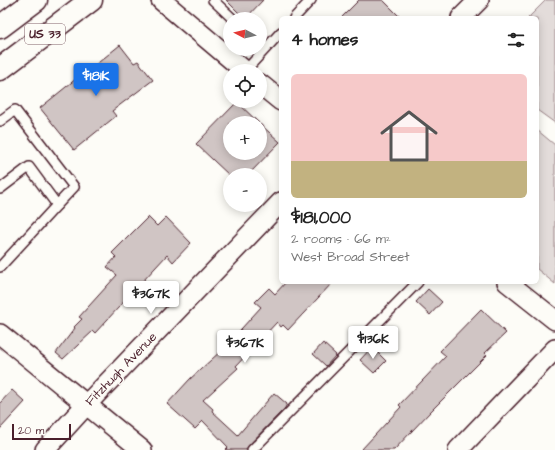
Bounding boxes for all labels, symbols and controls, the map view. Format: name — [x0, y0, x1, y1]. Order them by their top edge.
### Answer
north arrow — [223, 12, 267, 56]
map controls — [223, 12, 267, 212]
road number: US 33 — [25, 24, 65, 44]
text: 4 homes — [291, 28, 358, 52]
icon: filters — [505, 29, 527, 51]
pin: $181K — [68, 63, 124, 97]
button: locate — [223, 64, 267, 108]
text: $181K — [83, 67, 109, 85]
icon: home — [373, 100, 445, 172]
button: + — [223, 116, 267, 160]
button: − — [223, 168, 267, 212]
text: $181,000 — [291, 206, 351, 230]
text: 2 rooms · 66 m² — [291, 230, 391, 248]
text: West Broad Street — [291, 248, 410, 266]
pin: $367K — [123, 281, 179, 315]
text: $367K — [132, 285, 170, 303]
pin: $136K — [345, 326, 401, 360]
street label: Fitzhugh Avenue — [81, 328, 162, 411]
pin: $367K — [217, 330, 273, 364]
text: $136K — [357, 330, 389, 348]
text: $367K — [226, 334, 264, 352]
scale bar — [12, 422, 71, 441]
text: 20 m — [18, 423, 44, 438]

